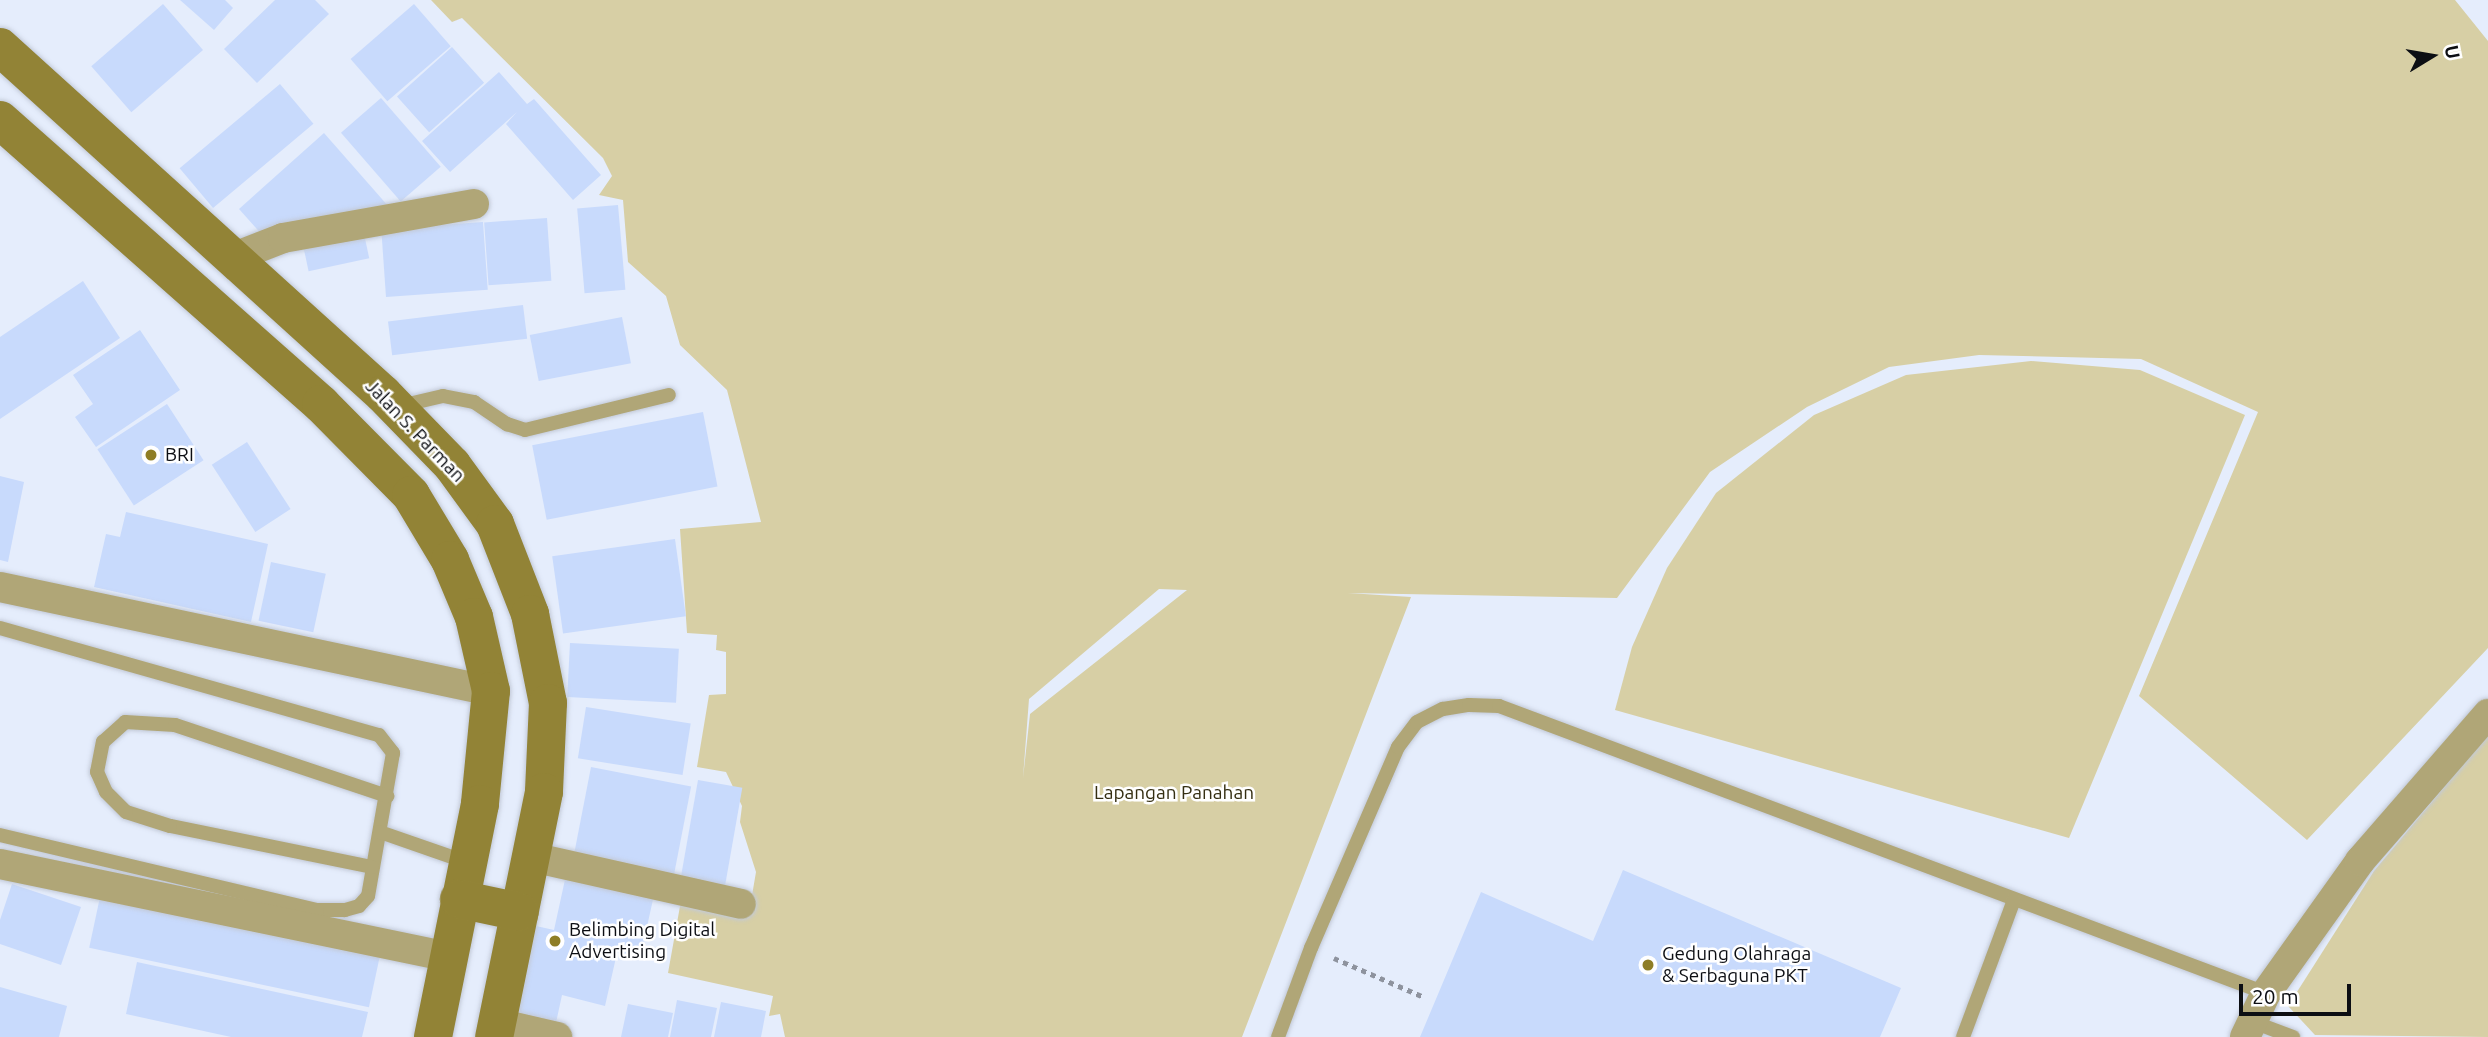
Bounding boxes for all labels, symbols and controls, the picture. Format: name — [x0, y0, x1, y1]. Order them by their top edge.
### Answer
north arrow — [2397, 21, 2467, 91]
text: U — [2441, 43, 2465, 61]
street label: Jalan S. Parman — [360, 375, 470, 487]
place label: BRI — [165, 444, 194, 466]
marker: BRI — [143, 447, 159, 463]
park label: Lapangan Panahan — [1094, 782, 1254, 804]
place label: Belimbing Digital Advertising — [569, 919, 715, 963]
marker: Belimbing Digital Advertising — [547, 933, 563, 949]
place label: Gedung Olahraga & Serbaguna PKT — [1662, 943, 1811, 987]
marker: Gedung Olahraga & Serbaguna PKT — [1640, 957, 1656, 973]
scale bar — [2243, 970, 2355, 1014]
text: 20 m — [2252, 984, 2299, 1008]

